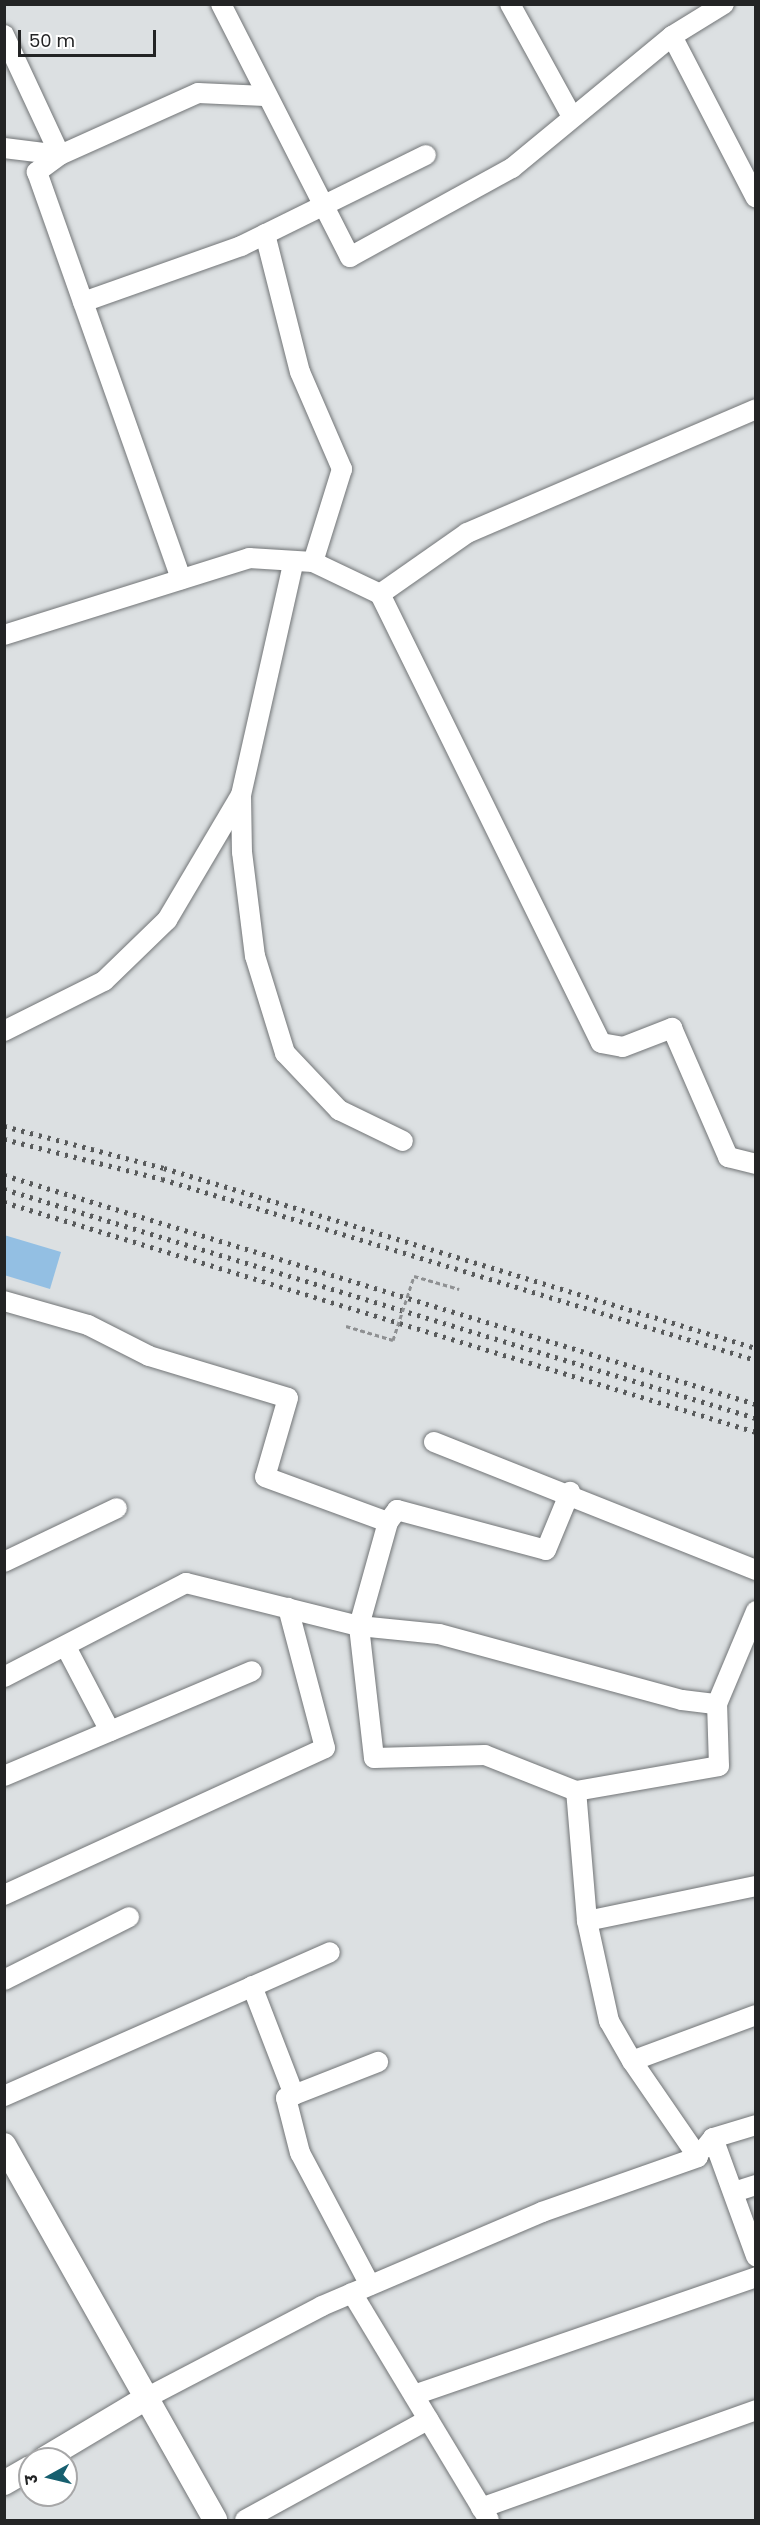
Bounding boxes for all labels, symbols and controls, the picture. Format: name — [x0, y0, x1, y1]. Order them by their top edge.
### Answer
scale bar — [21, 18, 159, 56]
text: 50 m — [29, 28, 75, 53]
north arrow — [18, 2447, 78, 2507]
text: उ — [20, 2473, 44, 2485]

